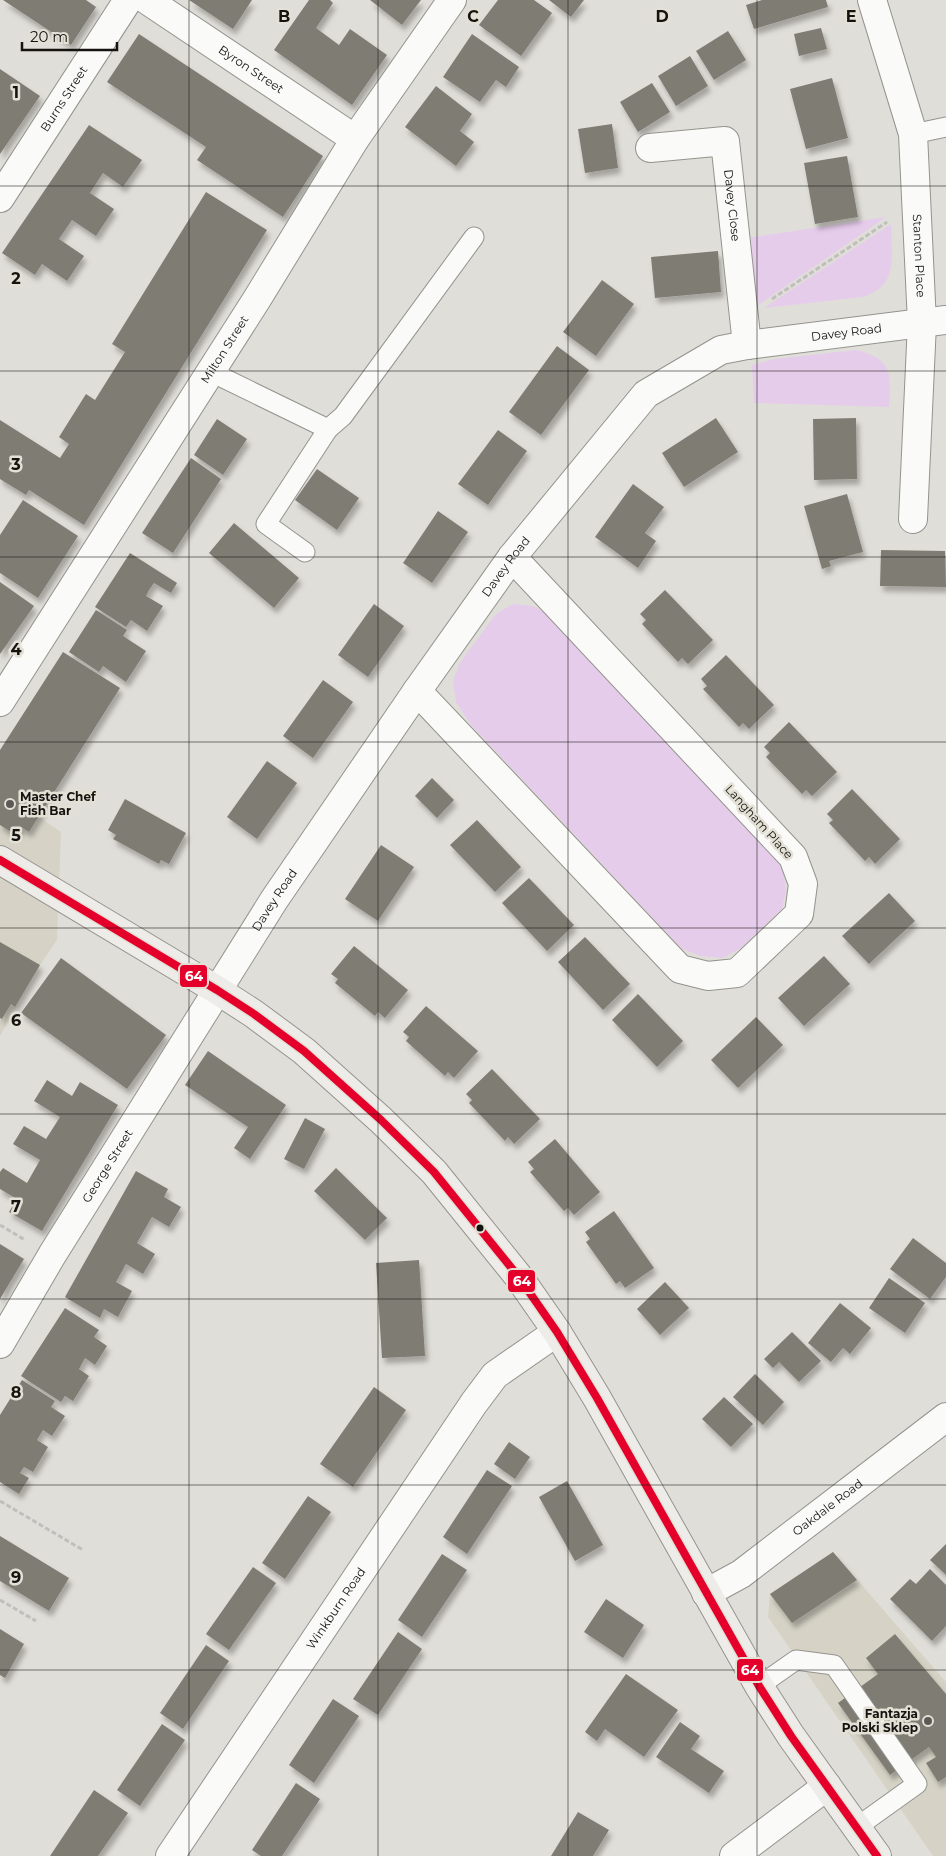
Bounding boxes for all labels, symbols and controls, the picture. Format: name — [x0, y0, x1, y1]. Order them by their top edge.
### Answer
text: B — [278, 7, 290, 26]
text: C — [467, 7, 479, 26]
text: D — [655, 7, 669, 26]
text: E — [846, 7, 856, 26]
scale bar — [22, 20, 118, 52]
text: 20 m — [30, 27, 68, 46]
street label: Byron Street — [216, 42, 287, 96]
street label: Burns Street — [37, 63, 90, 134]
text: 1 — [13, 83, 19, 102]
street label: Davey Close — [721, 168, 744, 242]
street label: Stanton Place — [910, 214, 929, 298]
text: 2 — [11, 269, 21, 288]
street label: Milton Street — [197, 312, 252, 386]
street label: Davey Road — [810, 320, 883, 344]
text: 3 — [10, 455, 21, 474]
street label: Davey Road — [478, 533, 533, 599]
text: 4 — [10, 640, 22, 659]
street label: Langham Place — [722, 782, 797, 862]
place label: Master Chef Fish Bar — [20, 789, 97, 818]
marker: Master Chef Fish Bar — [4, 798, 16, 810]
text: 5 — [11, 826, 21, 845]
street label: Davey Road — [248, 866, 300, 934]
line badge: 64 — [179, 964, 208, 988]
text: 64 — [185, 967, 204, 985]
text: 6 — [11, 1011, 21, 1030]
street label: George Street — [79, 1126, 136, 1205]
text: 7 — [11, 1197, 21, 1216]
unlabelled marker — [475, 1223, 485, 1233]
line badge: 64 — [507, 1269, 536, 1293]
text: 64 — [513, 1272, 532, 1290]
text: 8 — [11, 1383, 21, 1402]
street label: Oakdale Road — [789, 1476, 865, 1539]
street label: Winkburn Road — [303, 1565, 368, 1652]
text: 9 — [11, 1568, 21, 1587]
line badge: 64 — [736, 1658, 764, 1682]
text: 64 — [741, 1661, 760, 1679]
place label: Fantazja Polski Sklep — [842, 1706, 918, 1735]
marker: Fantazja Polski Sklep — [922, 1715, 934, 1727]

